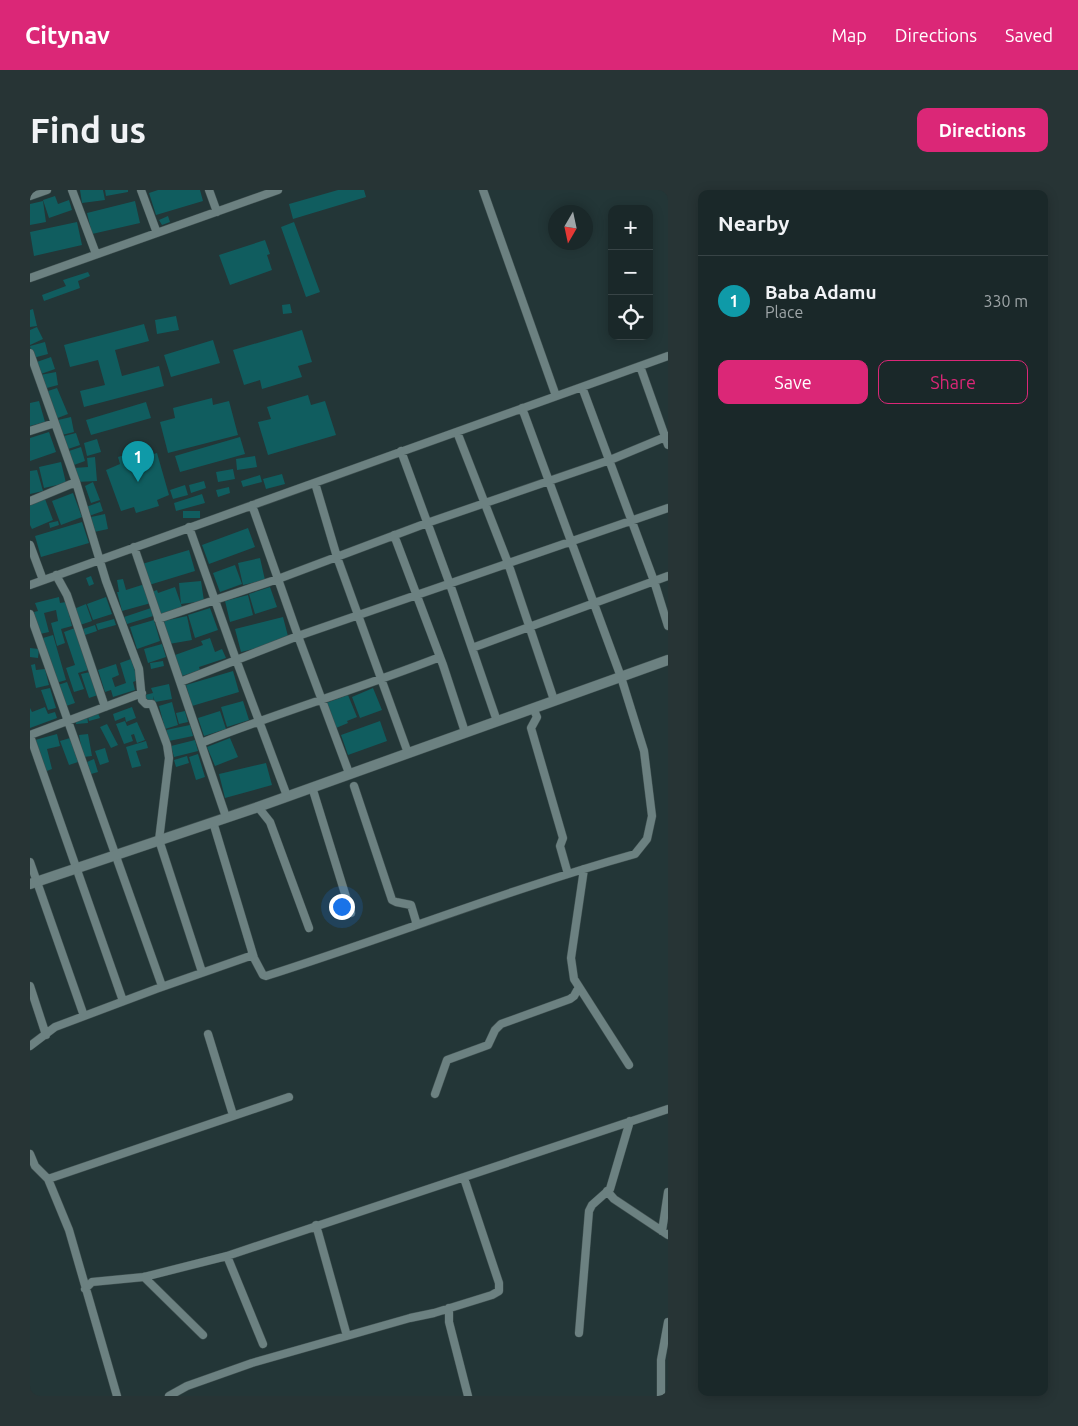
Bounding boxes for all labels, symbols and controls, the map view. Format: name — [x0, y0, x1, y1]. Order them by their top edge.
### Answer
text: Citynav — [25, 22, 110, 49]
text: Map — [831, 25, 867, 45]
text: Directions — [895, 25, 977, 45]
text: Saved — [1005, 25, 1053, 45]
button: Directions — [917, 108, 1048, 152]
text: Find us — [30, 110, 146, 150]
north arrow — [548, 205, 593, 250]
map controls — [608, 205, 653, 340]
button: + — [608, 205, 653, 250]
text: Nearby — [718, 211, 789, 235]
button: − — [608, 250, 653, 295]
text: Baba Adamu — [765, 281, 877, 303]
text: 1 — [729, 292, 739, 310]
text: 330 m — [983, 292, 1028, 310]
button: locate — [608, 295, 653, 340]
text: Place — [765, 303, 803, 321]
button: Save — [718, 360, 868, 404]
button: Share — [878, 360, 1028, 404]
pin: 1 — [122, 441, 154, 482]
your location — [329, 894, 355, 920]

